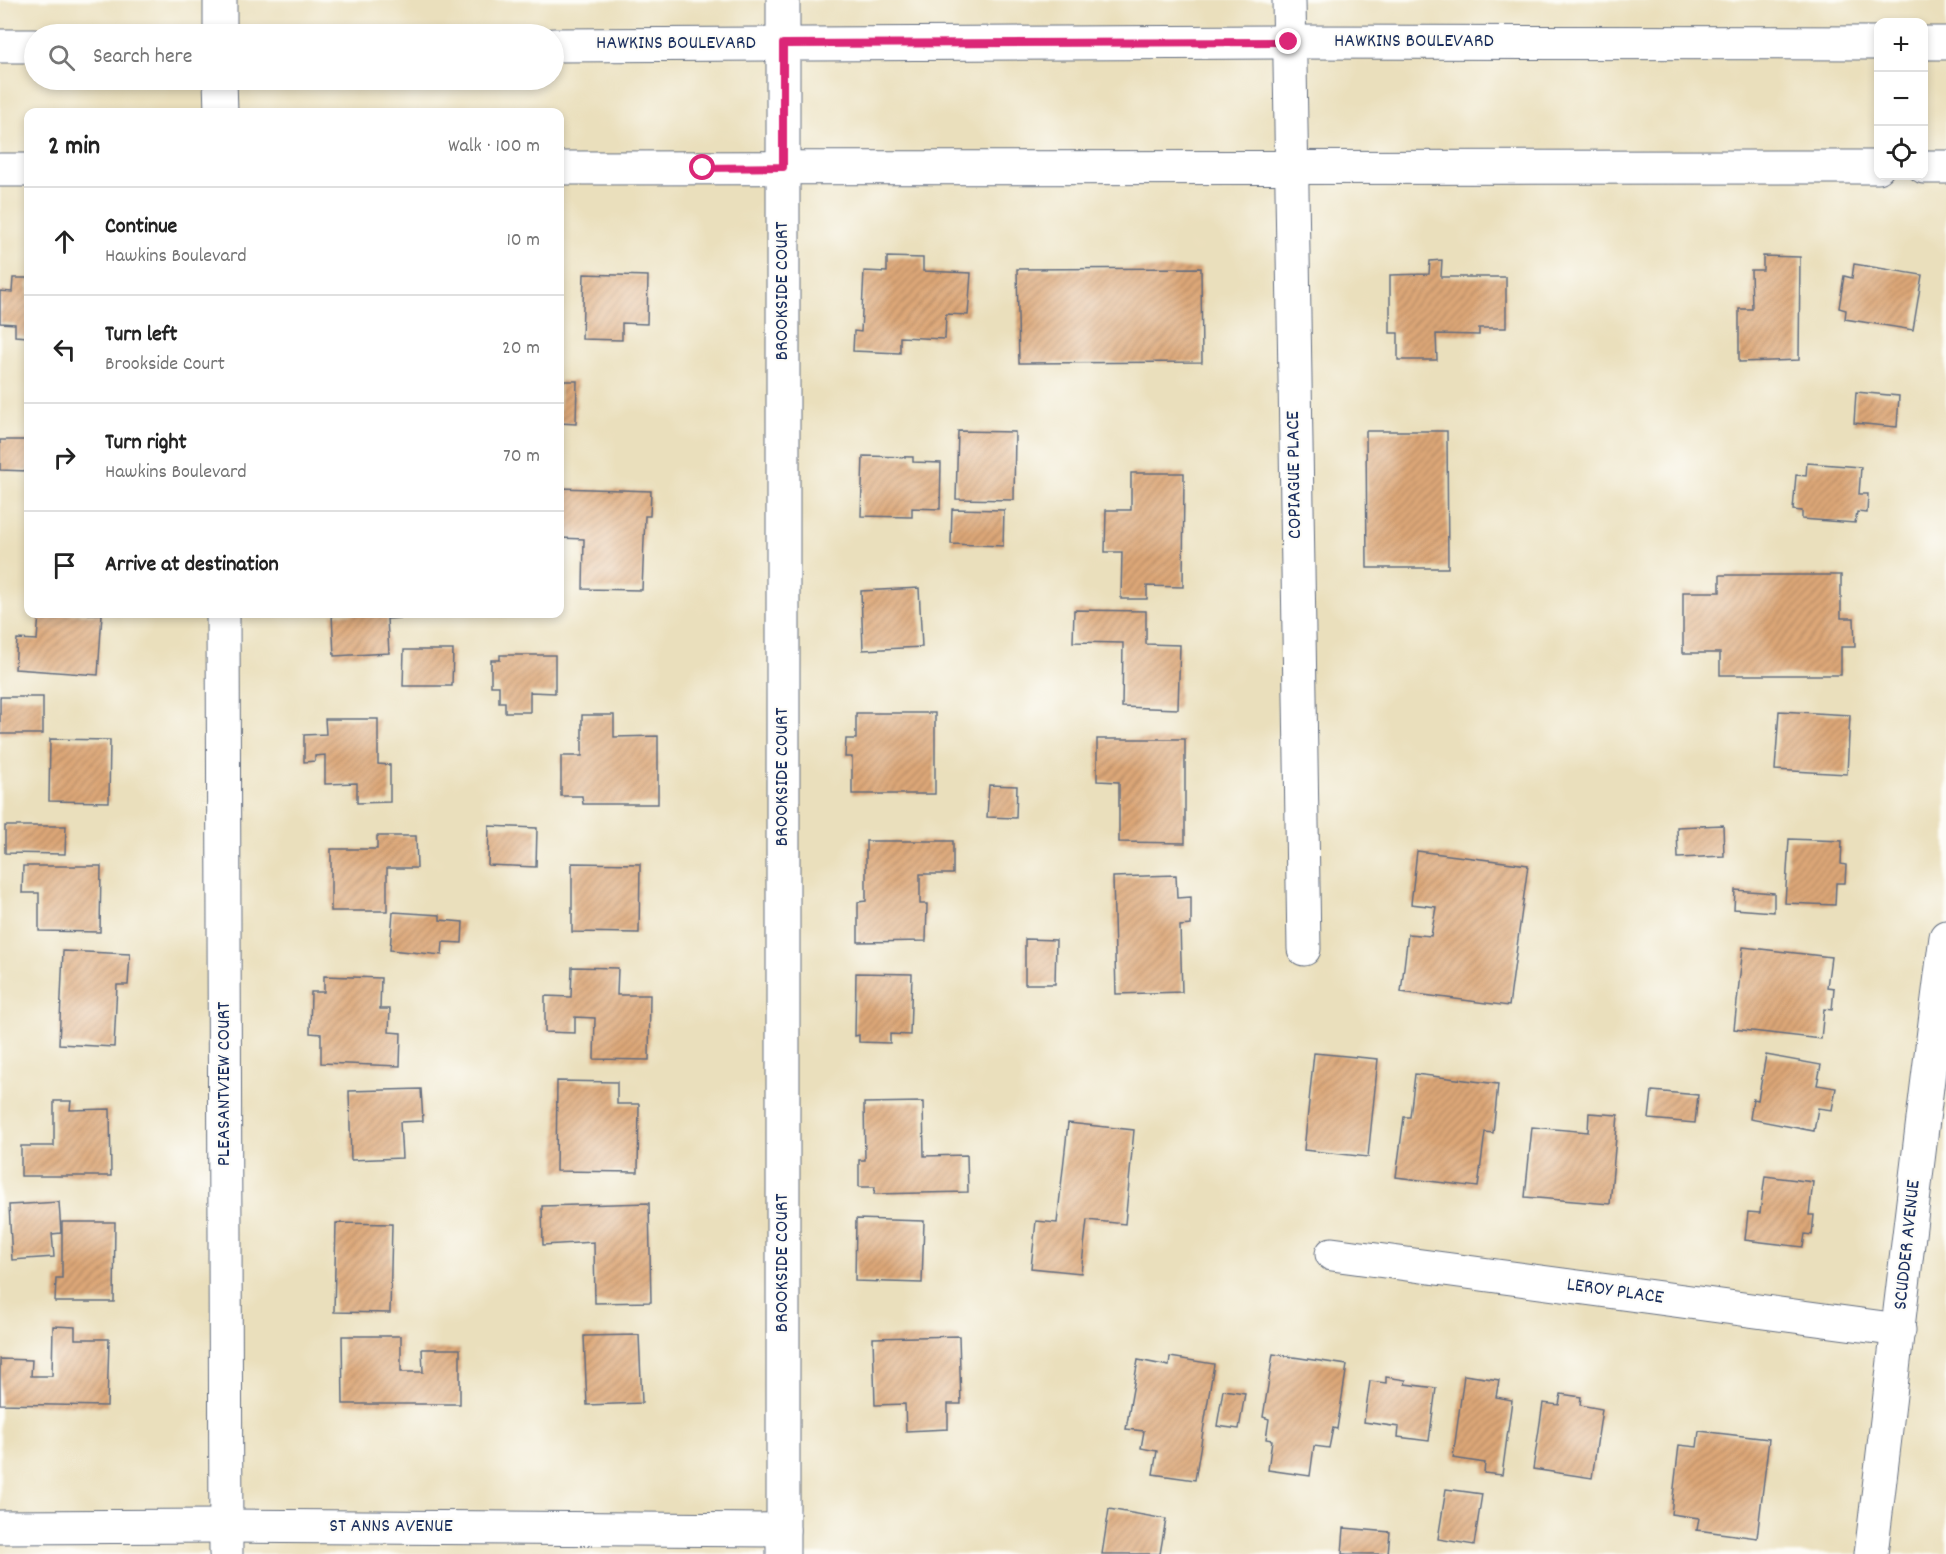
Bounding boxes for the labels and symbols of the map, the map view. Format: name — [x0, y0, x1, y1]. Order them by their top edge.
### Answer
route end — [1275, 28, 1301, 54]
street label: HAWKINS BOULEVARD — [1334, 28, 1494, 56]
street label: HAWKINS BOULEVARD — [596, 30, 756, 58]
route start — [689, 154, 715, 180]
street label: BROOKSIDE COURT — [769, 221, 797, 361]
street label: COPIAGUE PLACE — [1280, 411, 1310, 539]
street label: BROOKSIDE COURT — [769, 707, 797, 847]
street label: PLEASANTVIEW COURT — [211, 1002, 239, 1166]
street label: SCUDDER AVENUE — [1887, 1179, 1929, 1311]
street label: BROOKSIDE COURT — [769, 1193, 797, 1333]
street label: LEROY PLACE — [1565, 1271, 1665, 1313]
street label: ST ANNS AVENUE — [329, 1513, 453, 1541]

